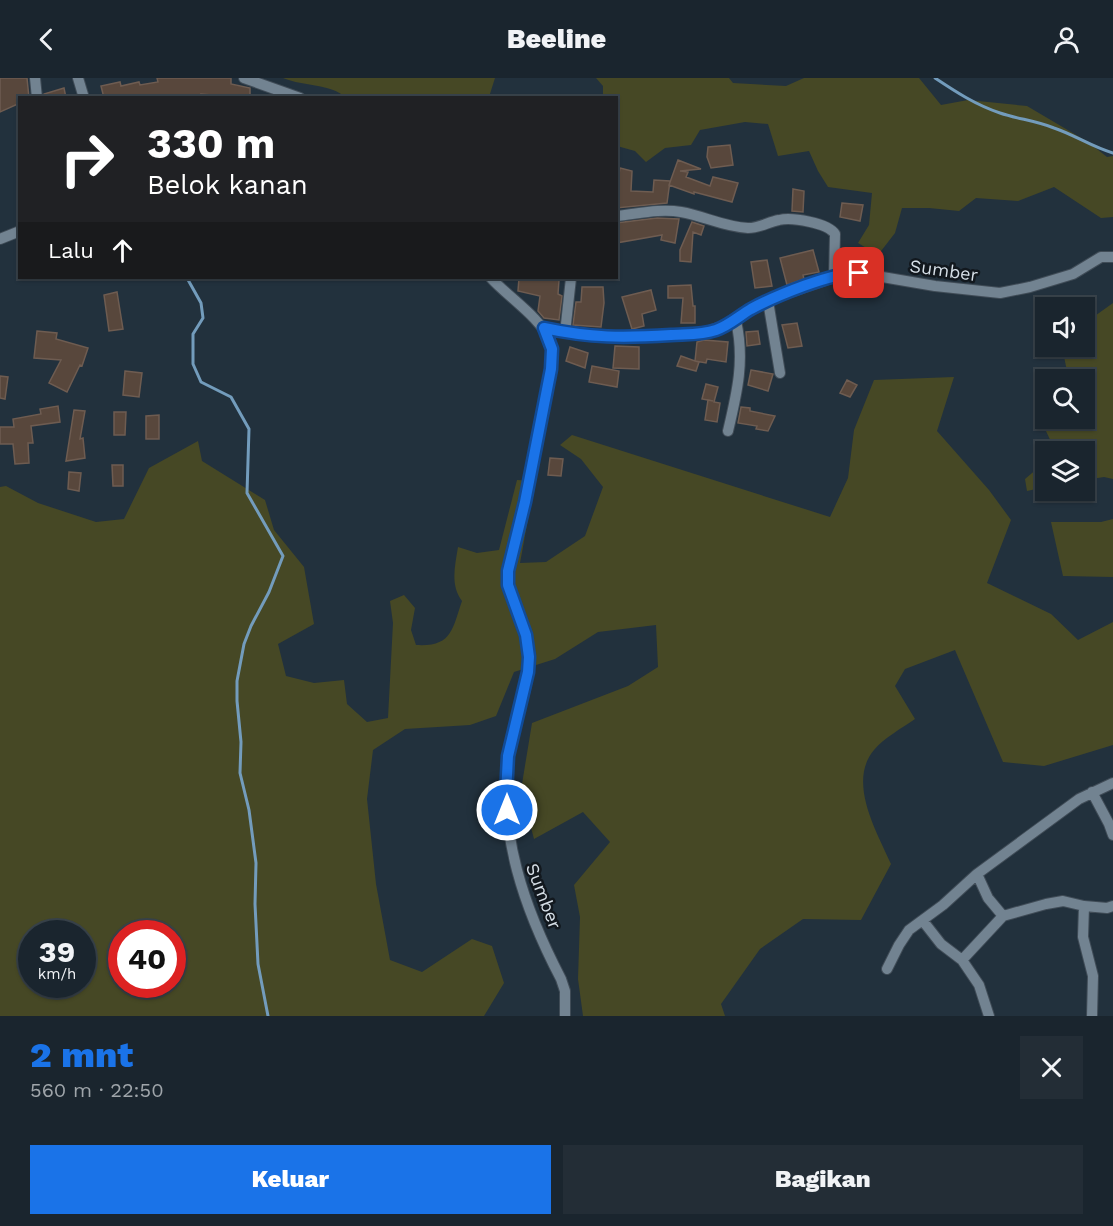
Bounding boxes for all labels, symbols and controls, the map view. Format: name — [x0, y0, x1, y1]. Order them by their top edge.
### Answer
icon: back — [30, 23, 63, 56]
text: Beeline — [507, 23, 606, 55]
icon: person — [1050, 23, 1083, 56]
text: 330 m — [147, 119, 275, 168]
icon: right — [48, 120, 126, 198]
text: Belok kanan — [147, 169, 308, 201]
icon: ahead — [106, 234, 139, 267]
text: Lalu — [48, 238, 94, 263]
pin — [833, 247, 884, 298]
street label: Sumber — [909, 255, 979, 285]
icon: arrive — [842, 256, 875, 289]
map controls — [1035, 297, 1095, 501]
button: sound — [1035, 297, 1095, 357]
button: search — [1035, 369, 1095, 429]
button: layers — [1035, 441, 1095, 501]
position arrow — [475, 778, 539, 842]
street label: Sumber — [522, 860, 566, 932]
speed limit sign: 40 — [108, 920, 186, 998]
text: 39 — [39, 934, 75, 969]
text: km/h — [38, 965, 76, 983]
text: 2 mnt — [30, 1034, 133, 1076]
button: close — [1020, 1036, 1083, 1099]
text: 560 m · 22:50 — [30, 1078, 164, 1102]
button: Keluar — [30, 1145, 551, 1214]
button: Bagikan — [563, 1145, 1083, 1214]

